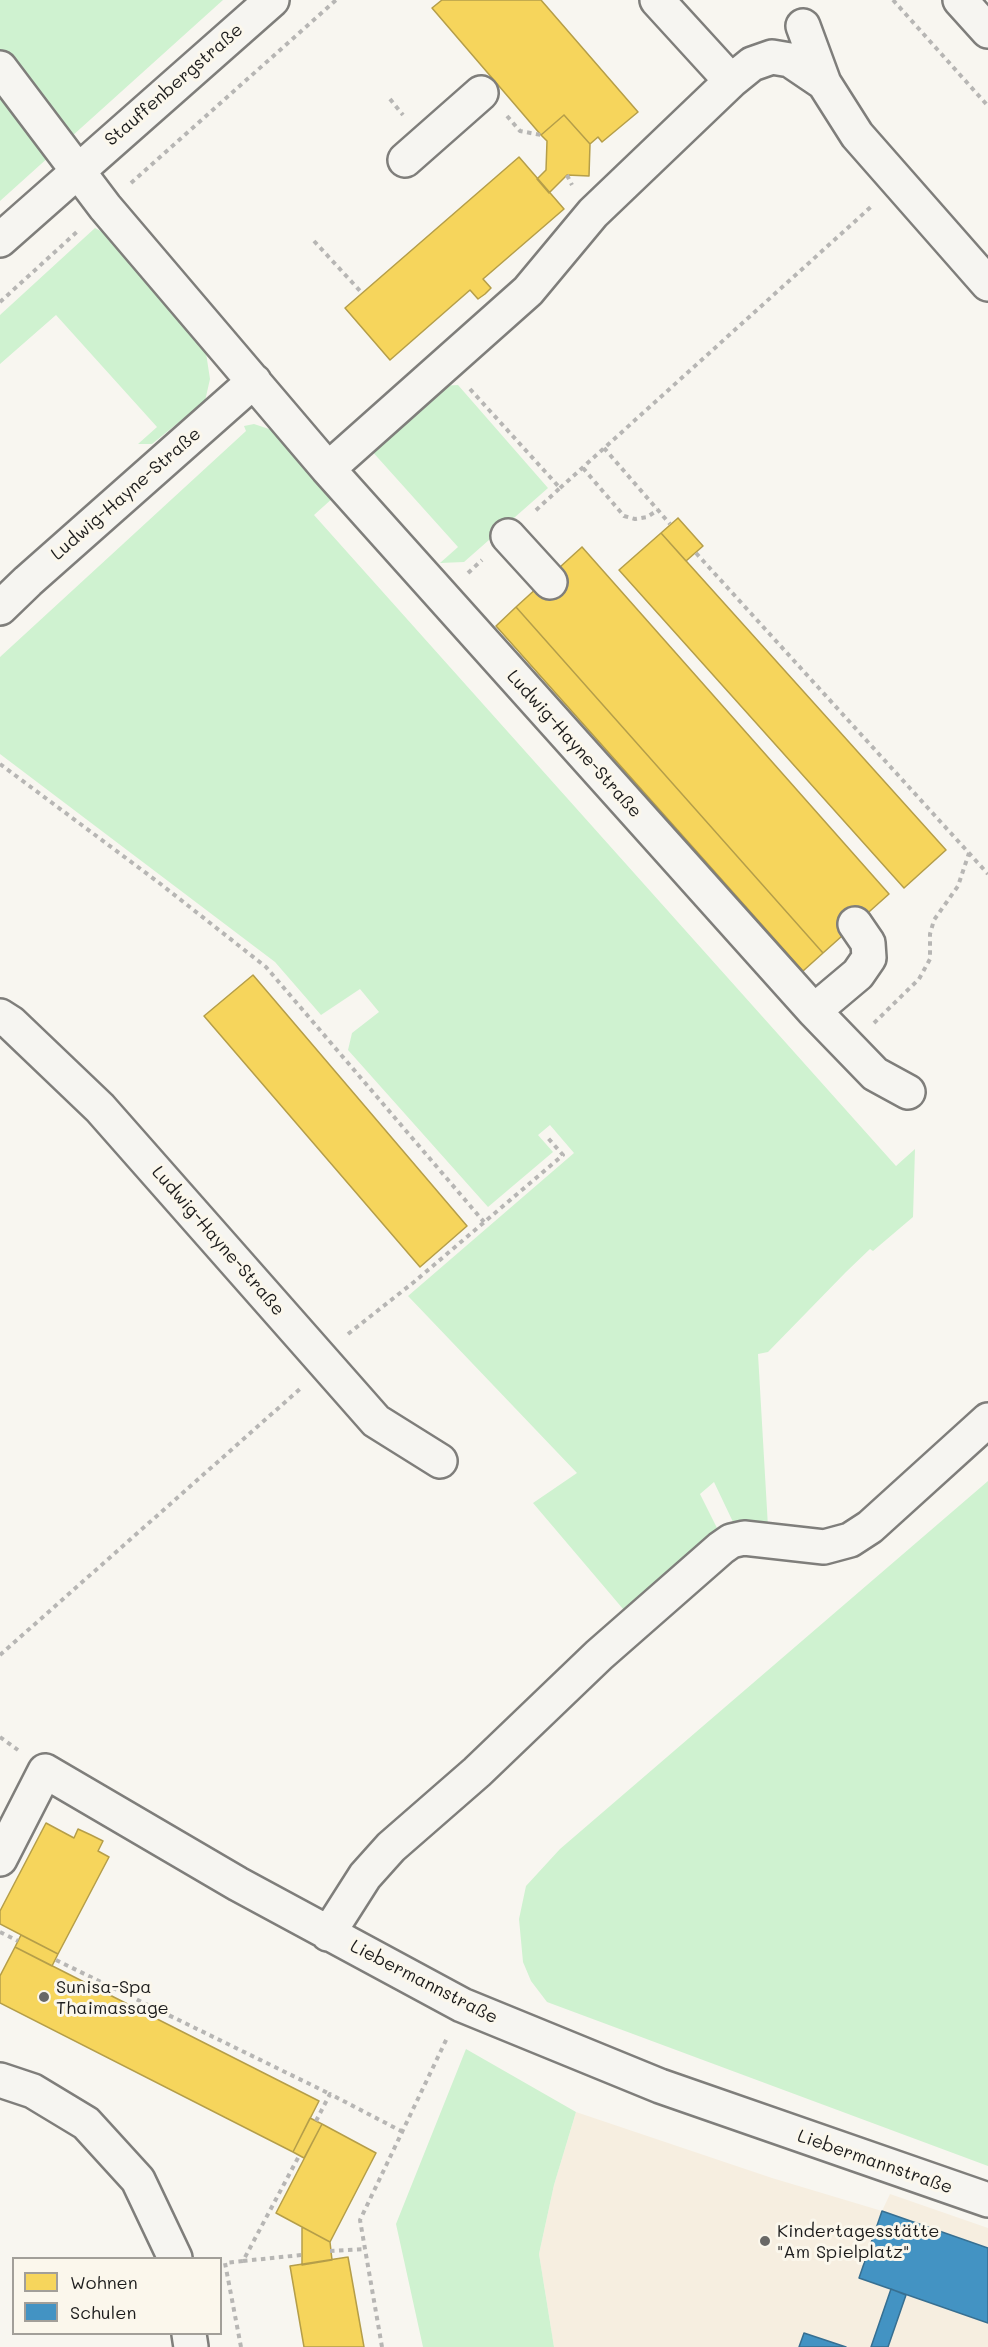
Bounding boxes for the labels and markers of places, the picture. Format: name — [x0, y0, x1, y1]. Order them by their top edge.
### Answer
place label: Sunisa-Spa Thaimassage — [56, 1976, 169, 2018]
marker: Sunisa-Spa Thaimassage — [37, 1990, 51, 2004]
place label: Kindertagesstätte "Am Spielplatz" — [777, 2220, 939, 2262]
marker: Kindertagesstätte "Am Spielplatz" — [758, 2234, 772, 2248]

